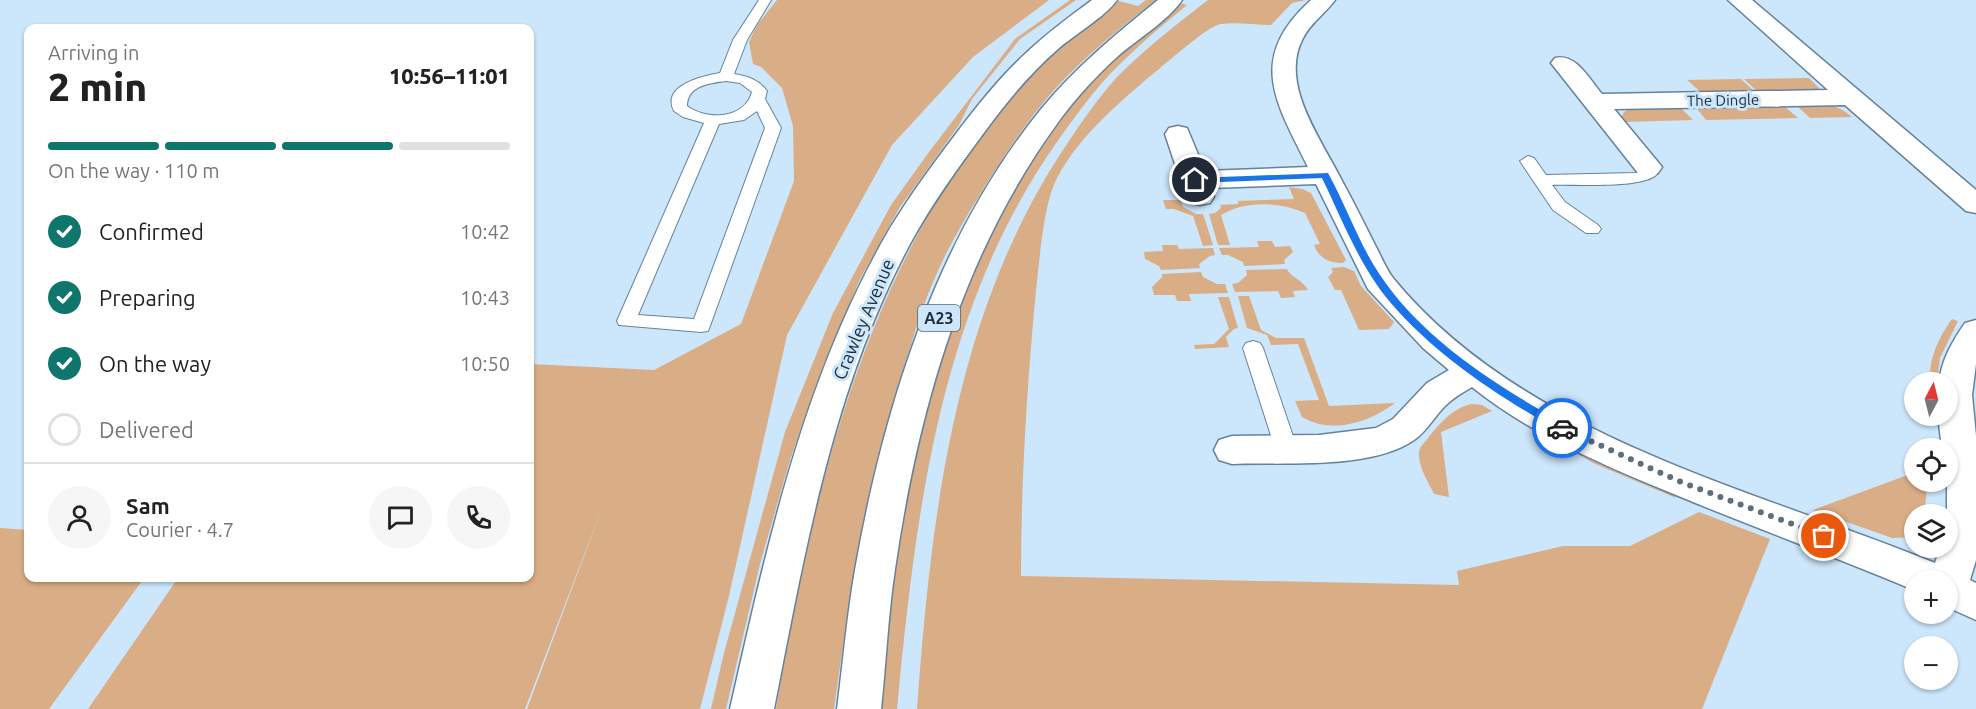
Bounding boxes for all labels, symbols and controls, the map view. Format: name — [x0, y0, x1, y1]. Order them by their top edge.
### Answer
text: Arriving in — [48, 41, 139, 64]
text: 10:56–11:01 — [389, 63, 510, 88]
text: 2 min — [48, 65, 147, 108]
street label: The Dingle — [1687, 91, 1759, 109]
pin — [1169, 154, 1220, 205]
text: On the way · 110 m — [48, 159, 220, 182]
icon: home — [1178, 163, 1211, 196]
icon: check — [48, 215, 81, 248]
text: Confirmed — [99, 219, 204, 244]
text: 10:42 — [460, 220, 510, 243]
street label: Crawley Avenue — [829, 256, 897, 382]
icon: check — [48, 281, 81, 314]
text: Preparing — [99, 285, 196, 310]
text: 10:43 — [460, 286, 510, 309]
road number: A23 — [918, 305, 960, 331]
icon: check — [48, 347, 81, 380]
text: On the way — [99, 351, 211, 376]
text: 10:50 — [460, 352, 510, 375]
north arrow — [1904, 372, 1958, 426]
map controls — [1904, 372, 1958, 690]
courier — [1532, 398, 1592, 458]
icon: car — [1546, 412, 1579, 445]
text: Delivered — [99, 417, 194, 442]
button: locate — [1904, 438, 1958, 492]
button: person — [48, 486, 111, 549]
button: chat — [369, 486, 432, 549]
button: phone — [447, 486, 510, 549]
text: Sam — [126, 493, 170, 518]
button: layers — [1904, 504, 1958, 558]
pin — [1798, 510, 1849, 561]
text: Courier · 4.7 — [126, 518, 234, 541]
icon: bag — [1807, 519, 1840, 552]
button: + — [1904, 570, 1958, 624]
button: − — [1904, 636, 1958, 690]

